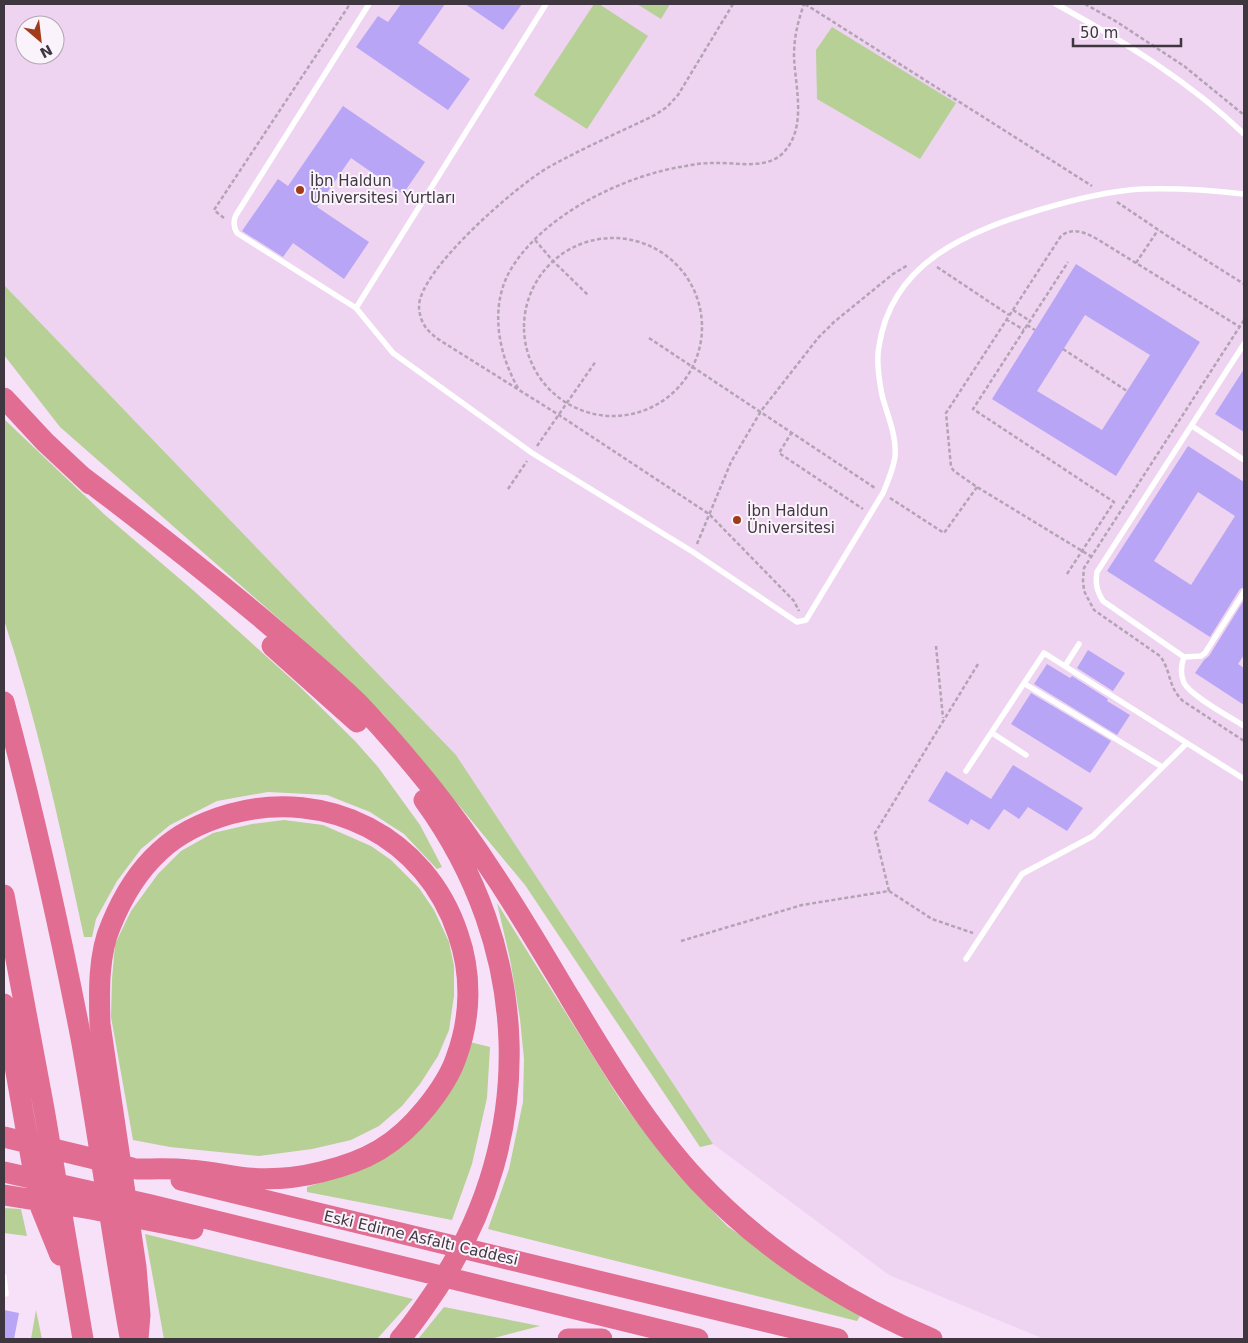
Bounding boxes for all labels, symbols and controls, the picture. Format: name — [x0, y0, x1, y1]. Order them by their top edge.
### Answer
north arrow — [15, 15, 65, 65]
scale bar — [1073, 15, 1180, 47]
text: 50 m — [1080, 24, 1118, 42]
text: N — [37, 42, 55, 61]
place label: İbn Haldun Üniversitesi Yurtları — [310, 171, 455, 207]
marker: İbn Haldun Üniversitesi Yurtları — [294, 184, 306, 196]
place label: İbn Haldun Üniversitesi — [747, 501, 835, 537]
marker: İbn Haldun Üniversitesi — [731, 514, 743, 526]
street label: Eski Edirne Asfaltı Caddesi — [322, 1207, 520, 1269]

